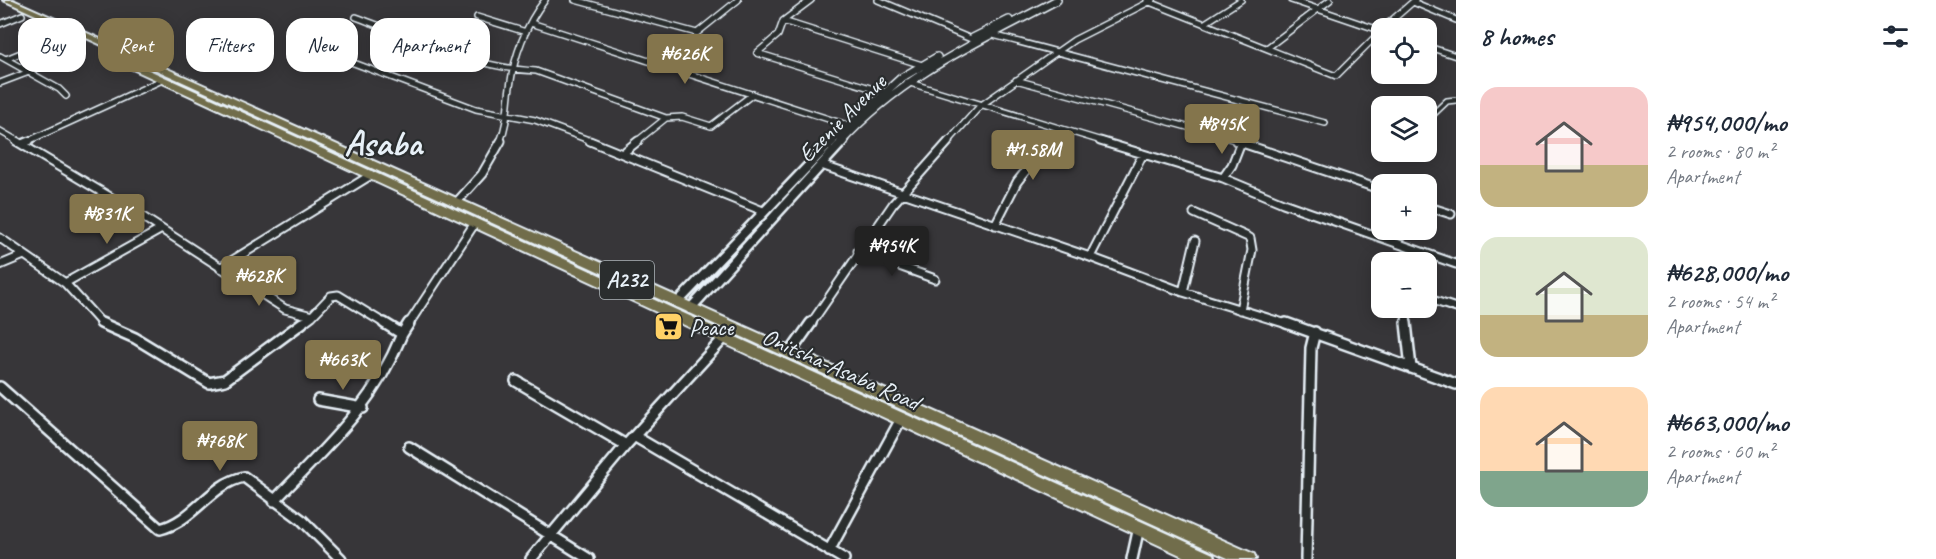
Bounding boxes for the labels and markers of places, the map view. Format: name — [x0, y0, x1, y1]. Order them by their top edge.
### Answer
pin: ₦626K — [643, 34, 727, 85]
pin: ₦845K — [1180, 104, 1264, 155]
pin: ₦1.58M — [984, 130, 1082, 181]
pin: ₦831K — [65, 194, 149, 245]
pin: ₦954K — [850, 226, 934, 277]
pin: ₦628K — [217, 256, 301, 307]
supermarket icon: Peace — [652, 311, 684, 343]
place label: Peace — [689, 312, 736, 342]
pin: ₦663K — [301, 340, 385, 391]
pin: ₦768K — [178, 421, 262, 472]

